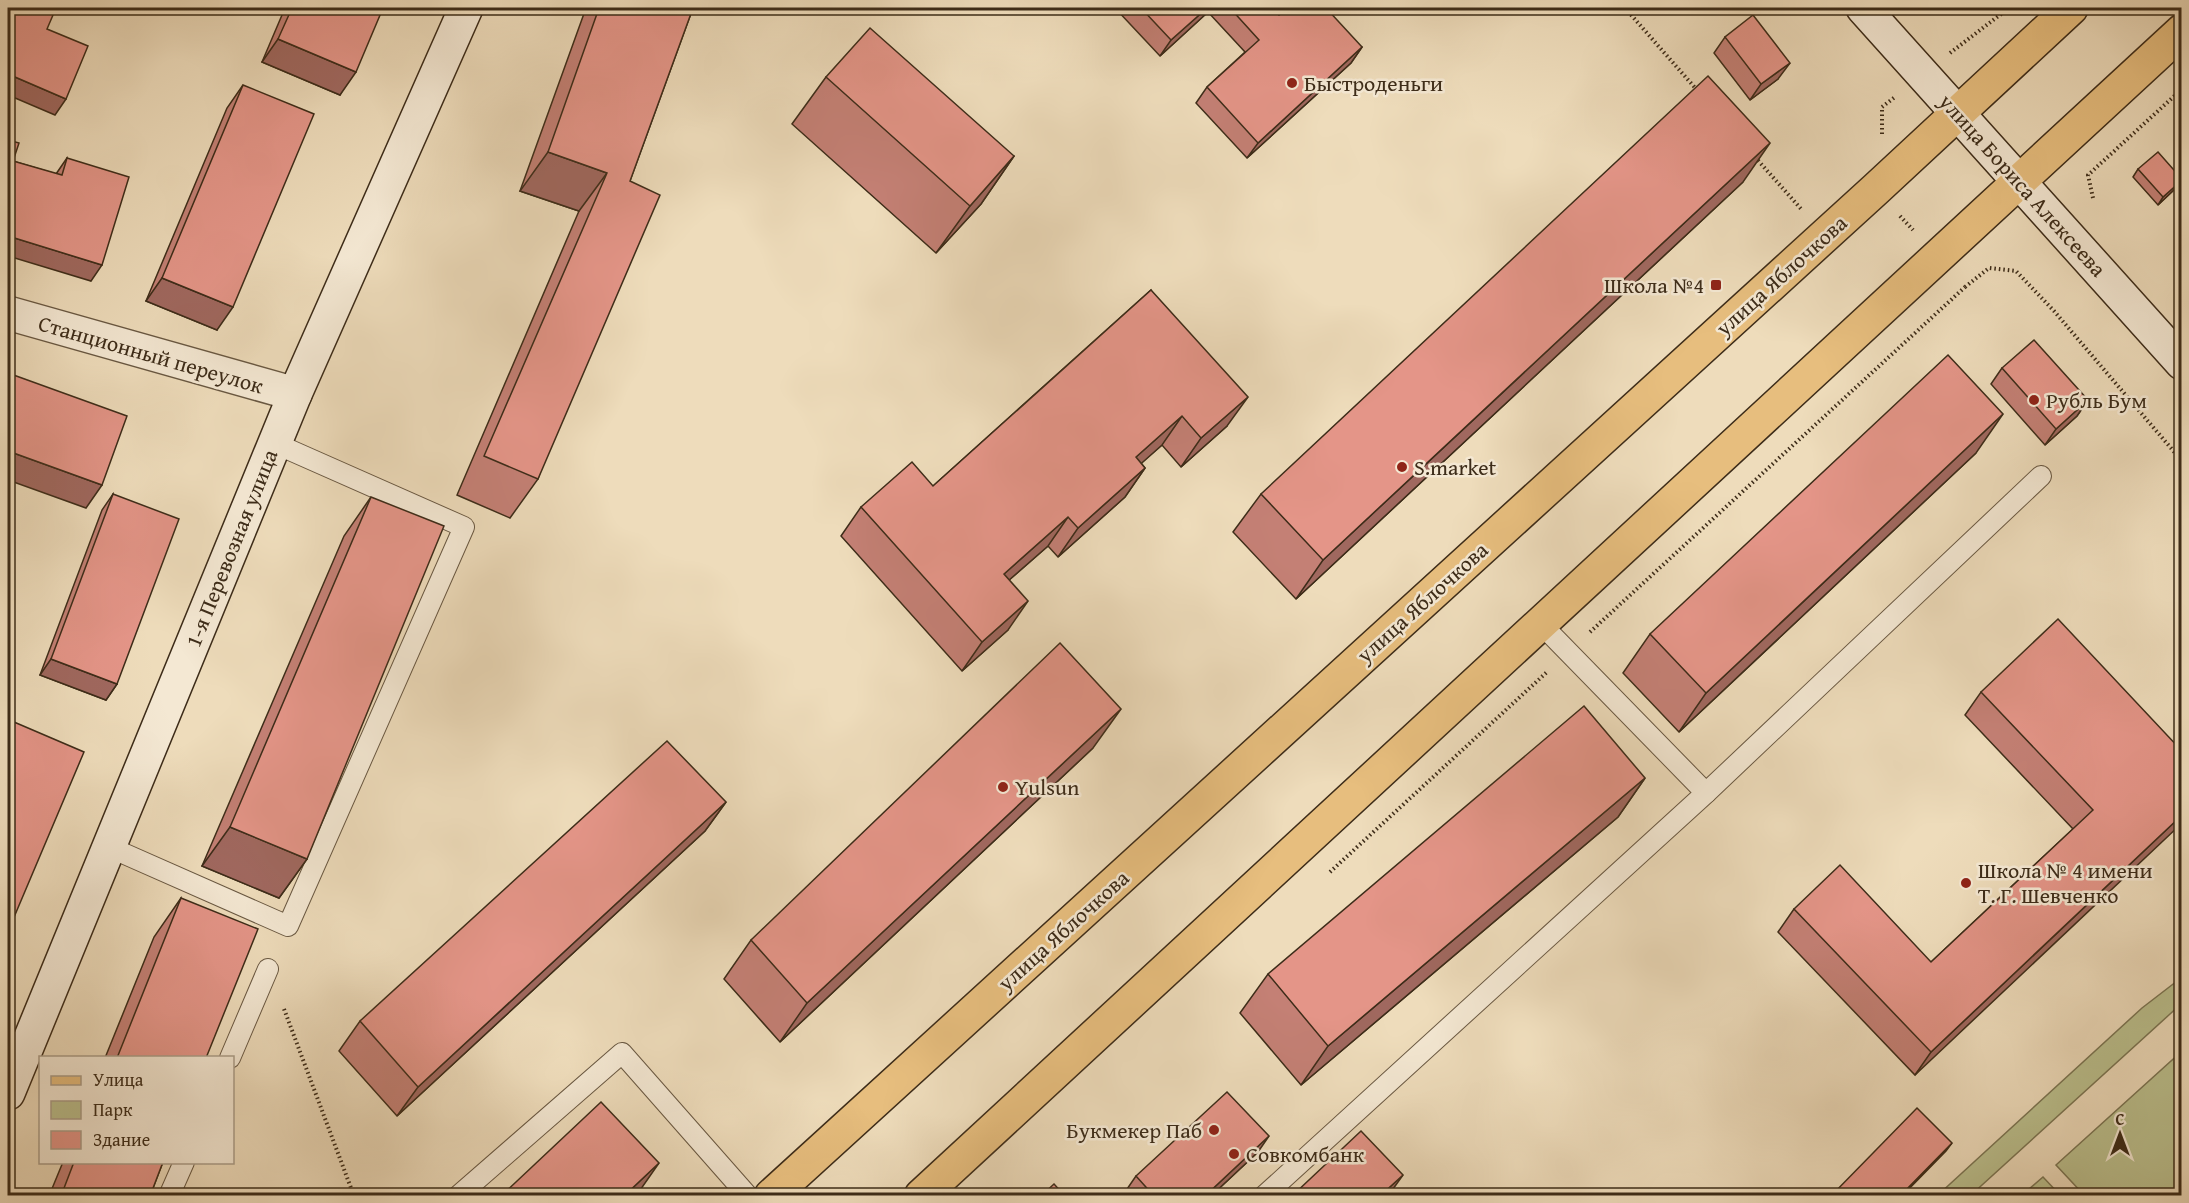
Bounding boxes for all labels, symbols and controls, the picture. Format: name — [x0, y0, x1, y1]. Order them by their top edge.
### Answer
place label: Быстроденьги — [1304, 67, 1443, 99]
marker: Быстроденьги — [1285, 76, 1299, 90]
street label: улица Бориса Алексеева — [1931, 86, 2114, 284]
street label: улица Яблочкова — [1707, 207, 1854, 344]
place label: Школа №4 — [1604, 269, 1704, 301]
marker: Школа №4 — [1709, 278, 1723, 292]
street label: Станционный переулок — [35, 307, 268, 402]
place label: Рубль Бум — [2046, 384, 2147, 416]
marker: Рубль Бум — [2027, 393, 2041, 407]
street label: 1-я Перевозная улица — [177, 444, 286, 652]
place label: S.market — [1414, 451, 1497, 483]
marker: S.market — [1395, 460, 1409, 474]
street label: улица Яблочкова — [1348, 534, 1495, 671]
place label: Yulsun — [1015, 771, 1080, 803]
marker: Yulsun — [996, 780, 1010, 794]
place label: Школа № 4 имени Т. Г. Шевченко — [1978, 854, 2153, 911]
street label: улица Яблочкова — [989, 862, 1136, 999]
marker: Школа № 4 имени Т. Г. Шевченко — [1959, 876, 1973, 890]
legend — [39, 1056, 234, 1164]
text: Улица — [93, 1066, 144, 1093]
text: Парк — [93, 1096, 133, 1123]
north arrow — [2090, 1104, 2150, 1164]
text: С — [2115, 1107, 2125, 1131]
place label: Букмекер Паб — [1066, 1114, 1202, 1146]
marker: Букмекер Паб — [1207, 1123, 1221, 1137]
text: Здание — [93, 1126, 150, 1153]
place label: Совкомбанк — [1246, 1138, 1365, 1170]
marker: Совкомбанк — [1227, 1147, 1241, 1161]

